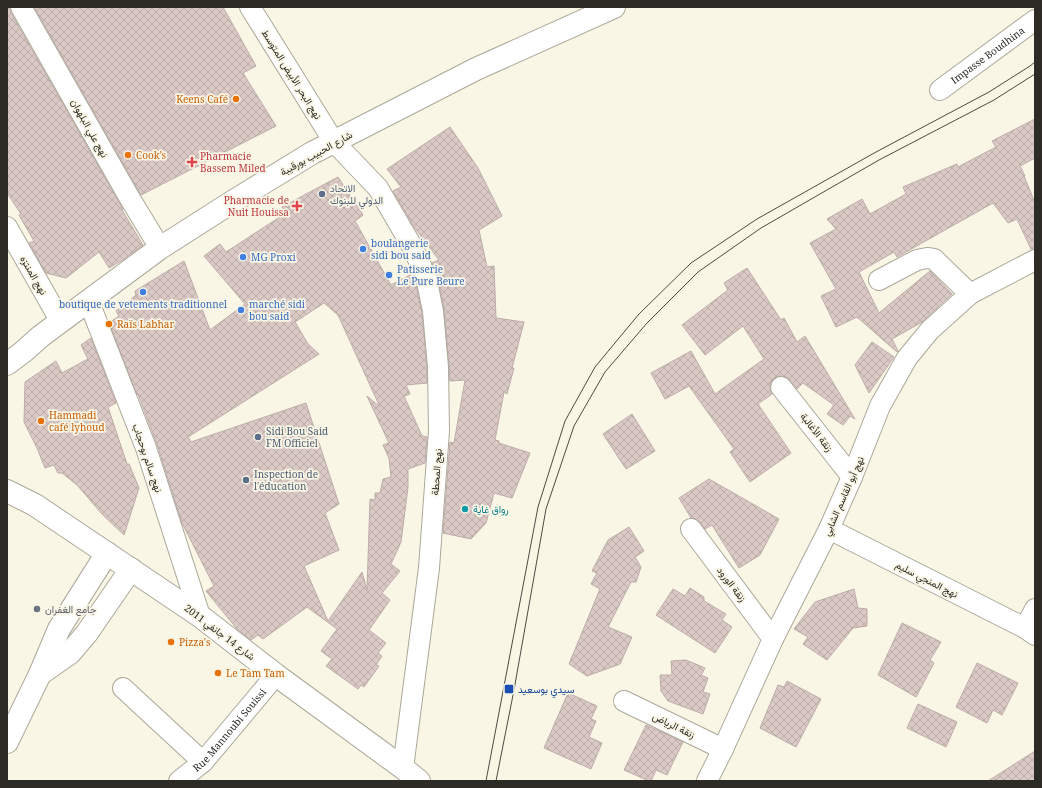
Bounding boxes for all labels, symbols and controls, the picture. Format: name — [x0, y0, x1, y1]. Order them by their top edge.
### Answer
street label: Impasse Boudhina — [948, 23, 1028, 87]
street label: نهج البحر الأبيض المتوسط — [259, 26, 325, 122]
place label: Keens Café — [176, 92, 228, 106]
marker: Keens Café — [231, 94, 241, 104]
street label: نهج علي البلهوان — [66, 96, 112, 161]
street label: شارع الحبيب بورقيبة — [277, 127, 355, 179]
place label: Cook’s — [136, 148, 167, 162]
place label: Pharmacie Bassem Miled — [200, 149, 266, 175]
marker: Cook’s — [123, 150, 133, 160]
marker: Pharmacie Bassem Miled — [187, 157, 197, 167]
place label: الاتحاد الدولي للبنوك — [330, 181, 383, 209]
marker: الاتحاد الدولي للبنوك — [317, 189, 327, 199]
place label: Pharmacie de Nuit Houissa — [224, 193, 289, 219]
marker: Pharmacie de Nuit Houissa — [292, 201, 302, 211]
place label: boulangerie sidi bou said — [371, 236, 431, 262]
marker: boulangerie sidi bou said — [358, 244, 368, 254]
place label: MG Proxi — [251, 250, 296, 264]
marker: MG Proxi — [238, 252, 248, 262]
street label: نهج المنتزه — [17, 253, 51, 297]
place label: Patisserie Le Pure Beure — [397, 262, 465, 288]
marker: Patisserie Le Pure Beure — [384, 270, 394, 280]
marker: boutique de vetements traditionnel — [138, 287, 148, 297]
place label: boutique de vetements traditionnel — [59, 297, 227, 311]
place label: marché sidi bou said — [249, 297, 306, 323]
marker: marché sidi bou said — [236, 305, 246, 315]
place label: Raïs Labhar — [117, 317, 174, 331]
marker: Raïs Labhar — [104, 319, 114, 329]
place label: Hammadi café lyhoud — [49, 408, 105, 434]
street label: زنقة الأغالبة — [797, 410, 837, 454]
marker: Hammadi café lyhoud — [36, 416, 46, 426]
street label: نهج سالم بوحجاب — [130, 422, 166, 494]
place label: Sidi Bou Said FM Officiel — [266, 424, 328, 450]
marker: Sidi Bou Said FM Officiel — [253, 432, 263, 442]
street label: نهج المحطة — [427, 448, 445, 496]
street label: نهج أبو القاسم الشابي — [819, 454, 869, 539]
place label: Inspection de l'éducation — [254, 467, 318, 493]
marker: Inspection de l'éducation — [241, 475, 251, 485]
place label: رواق غاية — [473, 502, 509, 516]
marker: رواق غاية — [460, 504, 470, 514]
street label: نهج المنجي سليم — [892, 557, 961, 603]
street label: زنقة الورود — [714, 564, 750, 604]
street label: شارع 14 جانفي 2011 — [181, 601, 258, 665]
place label: جامع الغفران — [45, 602, 97, 616]
marker: جامع الغفران — [32, 604, 42, 614]
place label: Pizza's — [179, 635, 211, 649]
marker: Pizza's — [166, 637, 176, 647]
place label: Le Tam Tam — [226, 666, 285, 680]
marker: Le Tam Tam — [213, 668, 223, 678]
place label: سيدي بوسعيد — [518, 682, 575, 698]
marker: سيدي بوسعيد — [503, 683, 515, 695]
street label: Rue Mannoubi Souissi — [190, 685, 270, 775]
street label: زنقة الرياض — [650, 709, 698, 741]

